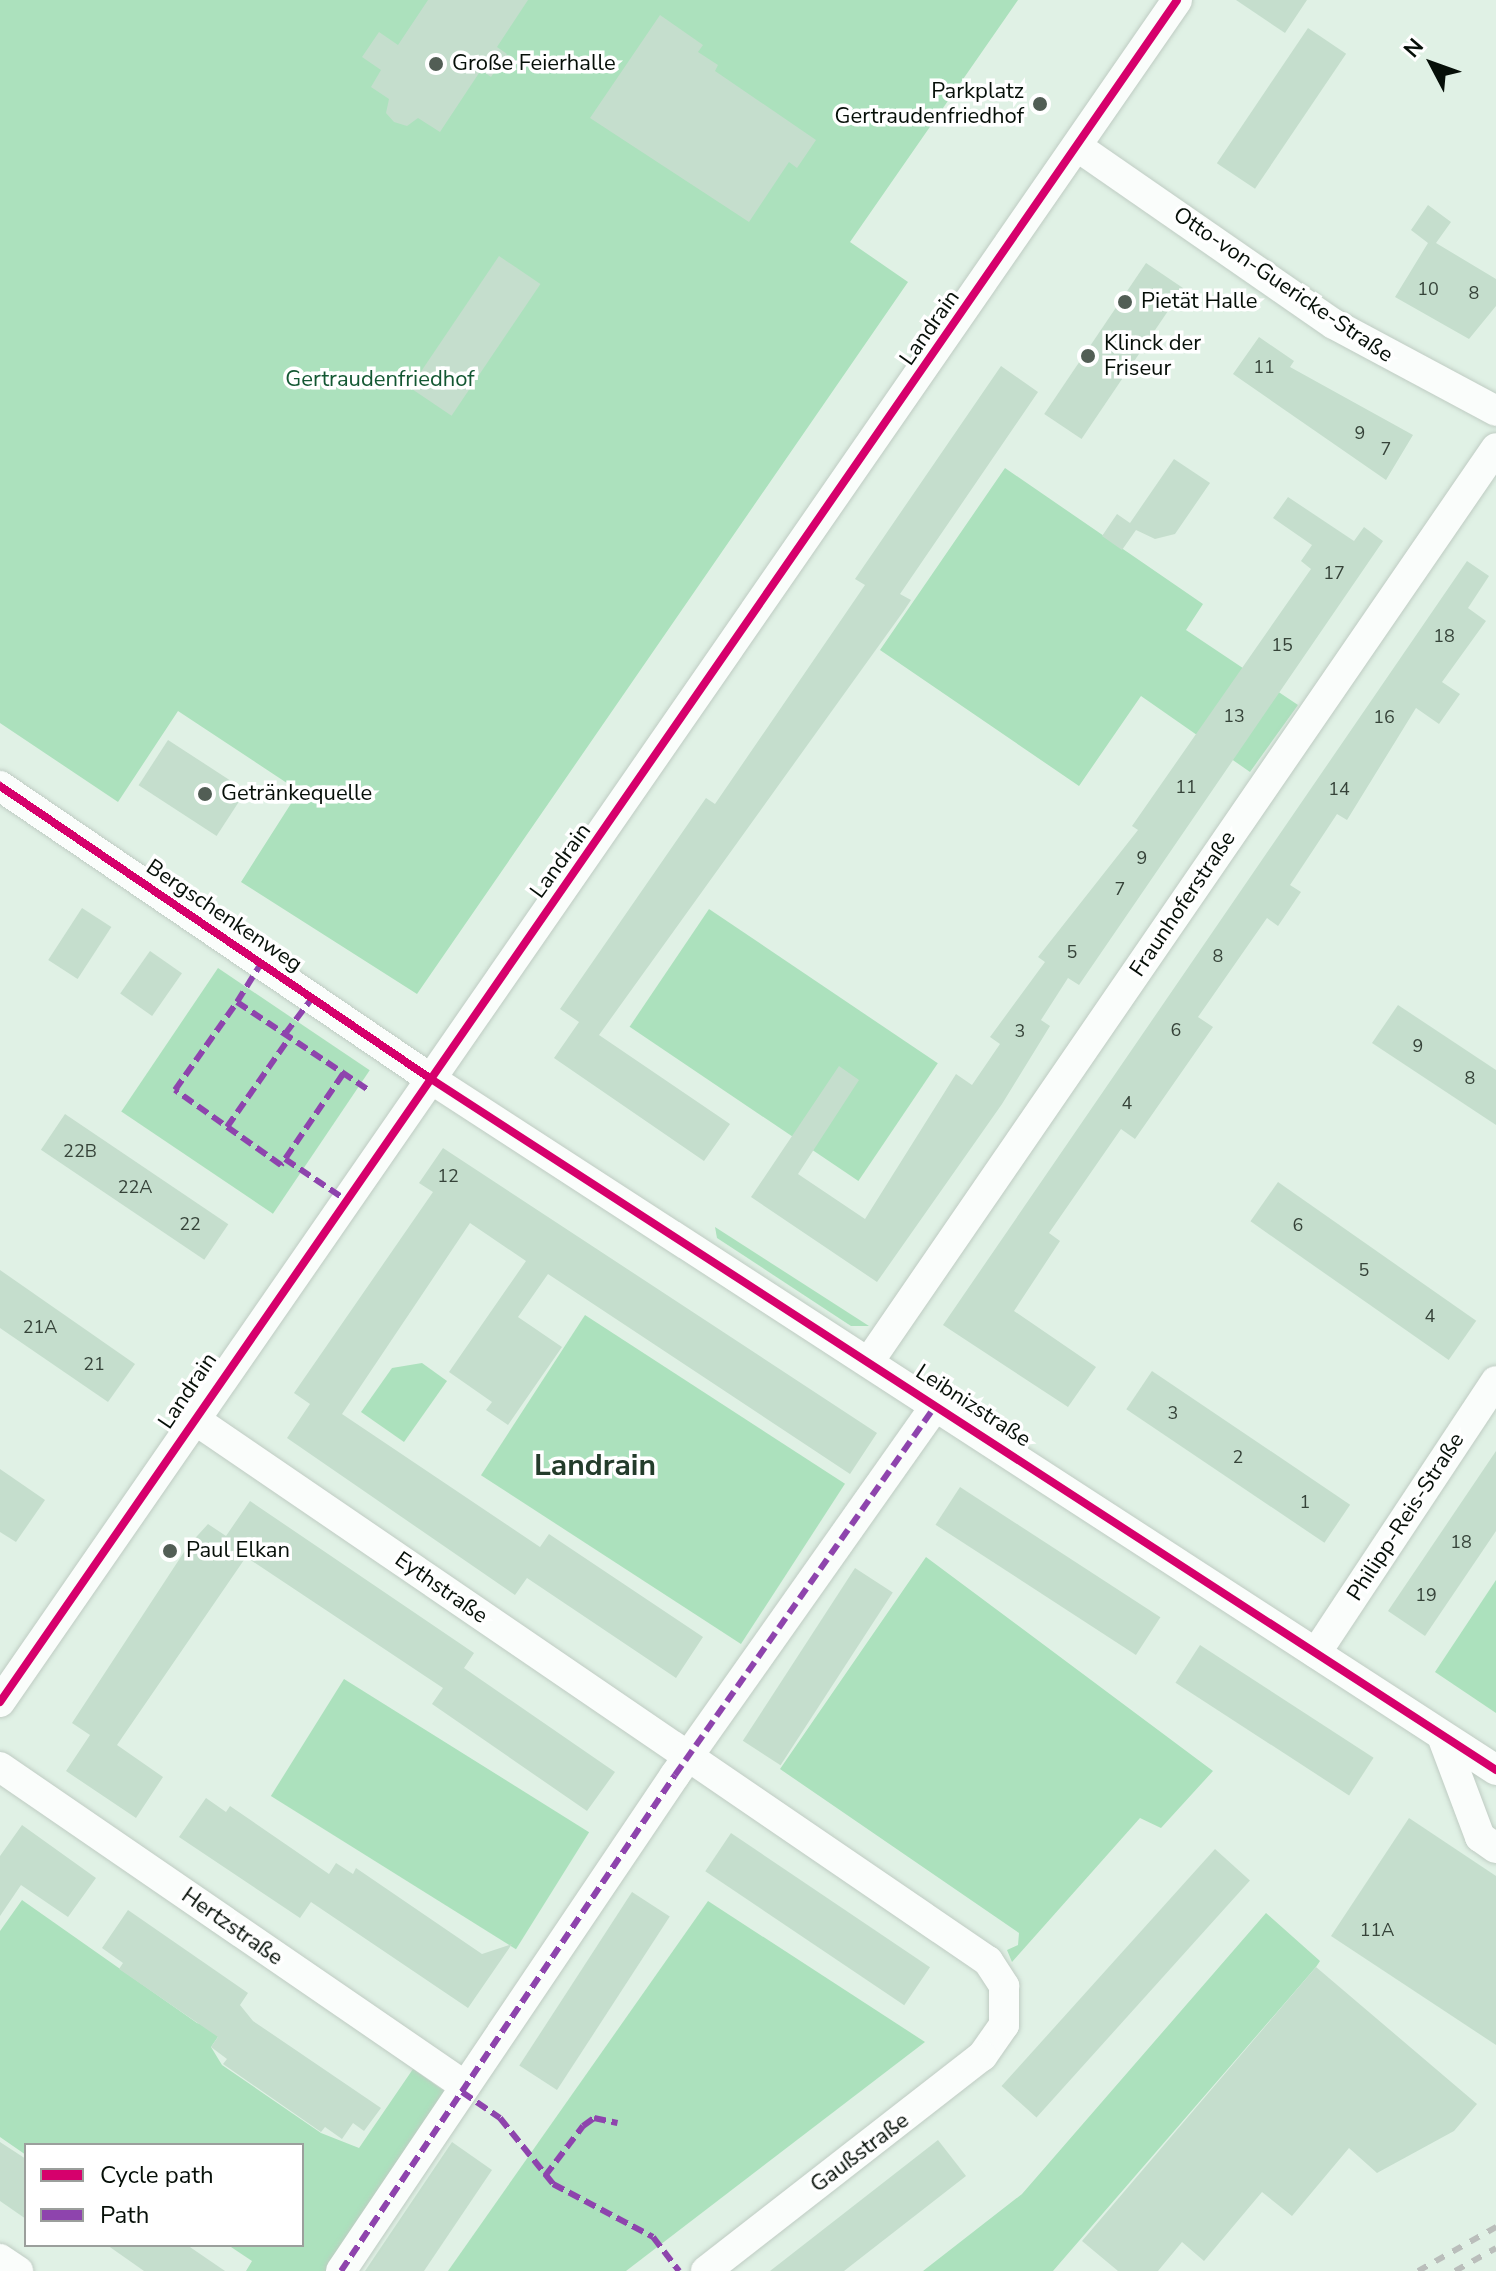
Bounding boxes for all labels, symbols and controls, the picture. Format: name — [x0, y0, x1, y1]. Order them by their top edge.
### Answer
north arrow — [1392, 24, 1472, 104]
text: N — [1397, 32, 1431, 64]
place label: Große Feierhalle — [452, 51, 616, 77]
marker: Große Feierhalle — [427, 55, 445, 73]
place label: Parkplatz Gertraudenfriedhof — [835, 78, 1024, 130]
marker: Parkplatz Gertraudenfriedhof — [1031, 95, 1049, 113]
street label: Otto-von-Guericke-Straße — [1168, 202, 1398, 368]
house number: 10 — [1417, 278, 1439, 300]
house number: 8 — [1469, 282, 1479, 304]
street label: Landrain — [895, 285, 965, 371]
place label: Pietät Halle — [1141, 289, 1257, 315]
marker: Pietät Halle — [1116, 293, 1134, 311]
place label: Klinck der Friseur — [1104, 330, 1201, 382]
marker: Klinck der Friseur — [1079, 347, 1097, 365]
house number: 11 — [1253, 356, 1275, 378]
park label: Gertraudenfriedhof — [285, 367, 475, 393]
house number: 9 — [1355, 422, 1365, 444]
house number: 7 — [1381, 438, 1391, 460]
house number: 17 — [1323, 562, 1345, 584]
house number: 18 — [1433, 625, 1455, 647]
house number: 15 — [1271, 634, 1293, 656]
house number: 13 — [1223, 705, 1245, 727]
house number: 16 — [1373, 706, 1395, 728]
house number: 11 — [1175, 776, 1197, 798]
house number: 14 — [1328, 778, 1350, 800]
place label: Getränkequelle — [221, 781, 372, 807]
marker: Getränkequelle — [196, 785, 214, 803]
street label: Landrain — [525, 818, 597, 904]
street label: Fraunhoferstraße — [1125, 826, 1241, 982]
house number: 9 — [1137, 847, 1147, 869]
street label: Bergschenkenweg — [141, 854, 307, 978]
house number: 7 — [1115, 878, 1125, 900]
house number: 5 — [1067, 941, 1077, 963]
house number: 8 — [1213, 945, 1223, 967]
house number: 6 — [1171, 1019, 1181, 1041]
house number: 3 — [1015, 1020, 1025, 1042]
house number: 9 — [1413, 1035, 1423, 1057]
house number: 8 — [1465, 1067, 1475, 1089]
house number: 4 — [1122, 1092, 1132, 1114]
house number: 22B — [63, 1140, 97, 1162]
house number: 12 — [437, 1165, 459, 1187]
house number: 22A — [118, 1176, 152, 1198]
house number: 22 — [179, 1213, 201, 1235]
house number: 6 — [1293, 1214, 1303, 1236]
house number: 5 — [1359, 1259, 1369, 1281]
house number: 4 — [1425, 1305, 1435, 1327]
house number: 21A — [23, 1316, 57, 1338]
street label: Landrain — [153, 1348, 223, 1434]
house number: 21 — [83, 1353, 105, 1375]
street label: Leibnizstraße — [910, 1359, 1036, 1453]
house number: 3 — [1168, 1402, 1178, 1424]
street label: Philipp-Reis-Straße — [1342, 1428, 1470, 1606]
house number: 2 — [1233, 1446, 1243, 1468]
district label: Landrain — [534, 1448, 656, 1484]
house number: 1 — [1300, 1491, 1310, 1513]
house number: 18 — [1450, 1531, 1472, 1553]
place label: Paul Elkan — [186, 1538, 290, 1564]
marker: Paul Elkan — [161, 1542, 179, 1560]
street label: Eythstraße — [390, 1546, 492, 1630]
house number: 19 — [1415, 1584, 1437, 1606]
street label: Hertzstraße — [176, 1882, 288, 1972]
house number: 11A — [1360, 1919, 1394, 1941]
street label: Gaußstraße — [806, 2107, 914, 2199]
legend — [24, 2143, 304, 2247]
text: Cycle path — [100, 2159, 214, 2191]
text: Path — [100, 2199, 149, 2231]

